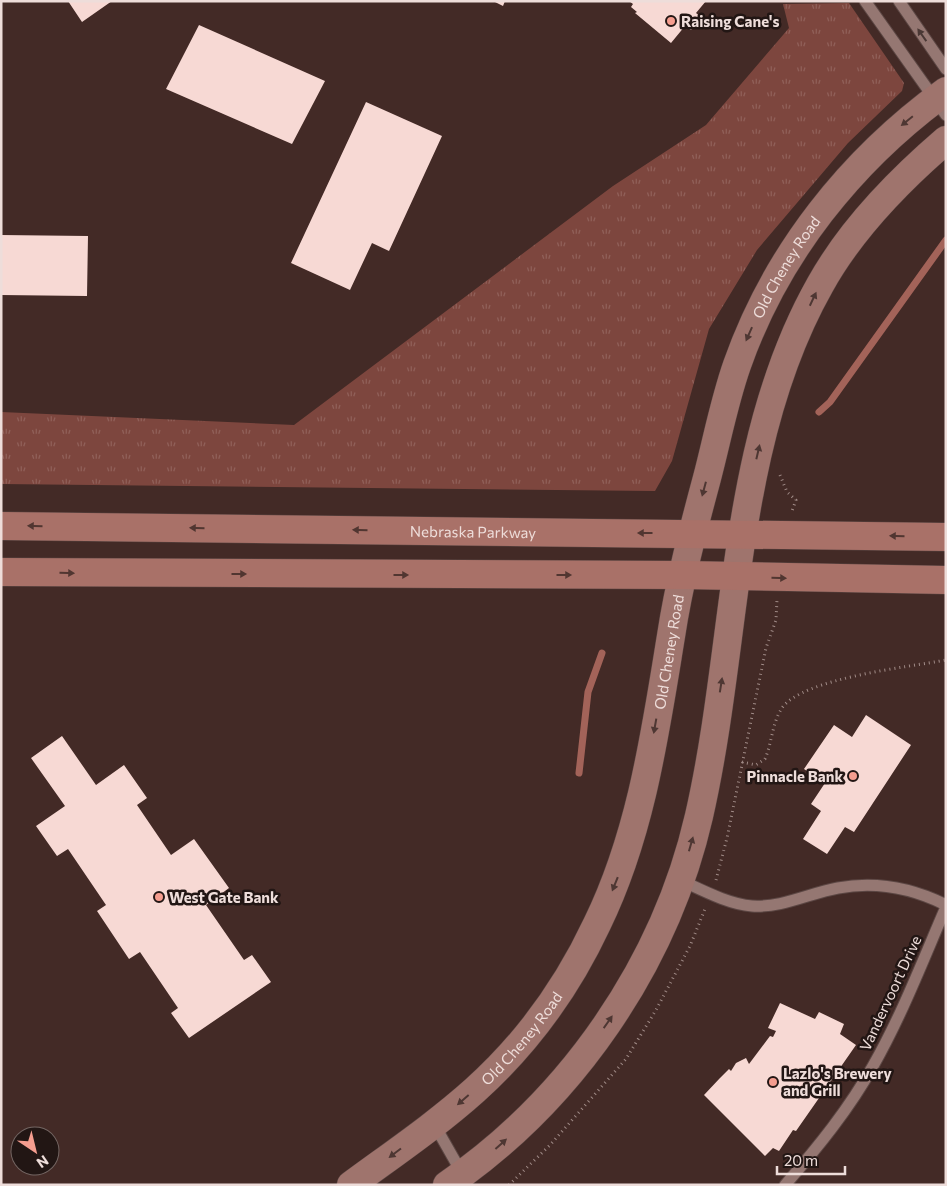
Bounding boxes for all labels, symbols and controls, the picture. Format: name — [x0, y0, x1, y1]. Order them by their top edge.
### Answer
place label: Raising Cane's — [681, 12, 779, 30]
marker: Raising Cane's — [665, 15, 677, 27]
one-way arrow — [917, 28, 927, 42]
one-way arrow — [901, 115, 914, 126]
street label: Old Cheney Road — [748, 212, 824, 321]
one-way arrow — [808, 292, 817, 307]
one-way arrow — [745, 327, 753, 341]
one-way arrow — [754, 444, 762, 459]
one-way arrow — [700, 482, 708, 497]
one-way arrow — [27, 522, 43, 530]
street label: Nebraska Parkway — [410, 522, 536, 541]
one-way arrow — [189, 524, 205, 532]
one-way arrow — [352, 526, 368, 534]
one-way arrow — [637, 529, 653, 537]
one-way arrow — [889, 532, 905, 540]
one-way arrow — [60, 569, 76, 577]
one-way arrow — [231, 570, 247, 578]
one-way arrow — [394, 571, 410, 579]
one-way arrow — [556, 571, 572, 579]
one-way arrow — [771, 575, 787, 583]
street label: Old Cheney Road — [650, 593, 687, 711]
one-way arrow — [717, 676, 725, 692]
one-way arrow — [650, 719, 658, 735]
place label: Pinnacle Bank — [747, 767, 843, 785]
marker: Pinnacle Bank — [847, 770, 859, 782]
one-way arrow — [688, 837, 696, 852]
one-way arrow — [611, 876, 618, 891]
place label: West Gate Bank — [169, 888, 279, 906]
marker: West Gate Bank — [153, 891, 165, 903]
street label: Vandervoort Drive — [855, 932, 925, 1054]
street label: Old Cheney Road — [477, 988, 566, 1089]
one-way arrow — [603, 1015, 613, 1029]
place label: Lazlo's Brewery and Grill — [783, 1064, 892, 1099]
marker: Lazlo's Brewery and Grill — [767, 1076, 779, 1088]
one-way arrow — [457, 1095, 470, 1106]
north arrow — [10, 1126, 60, 1176]
one-way arrow — [494, 1138, 506, 1150]
scale bar — [777, 1144, 844, 1176]
one-way arrow — [388, 1148, 402, 1158]
text: 20 m — [784, 1151, 818, 1169]
text: N — [34, 1152, 52, 1172]

